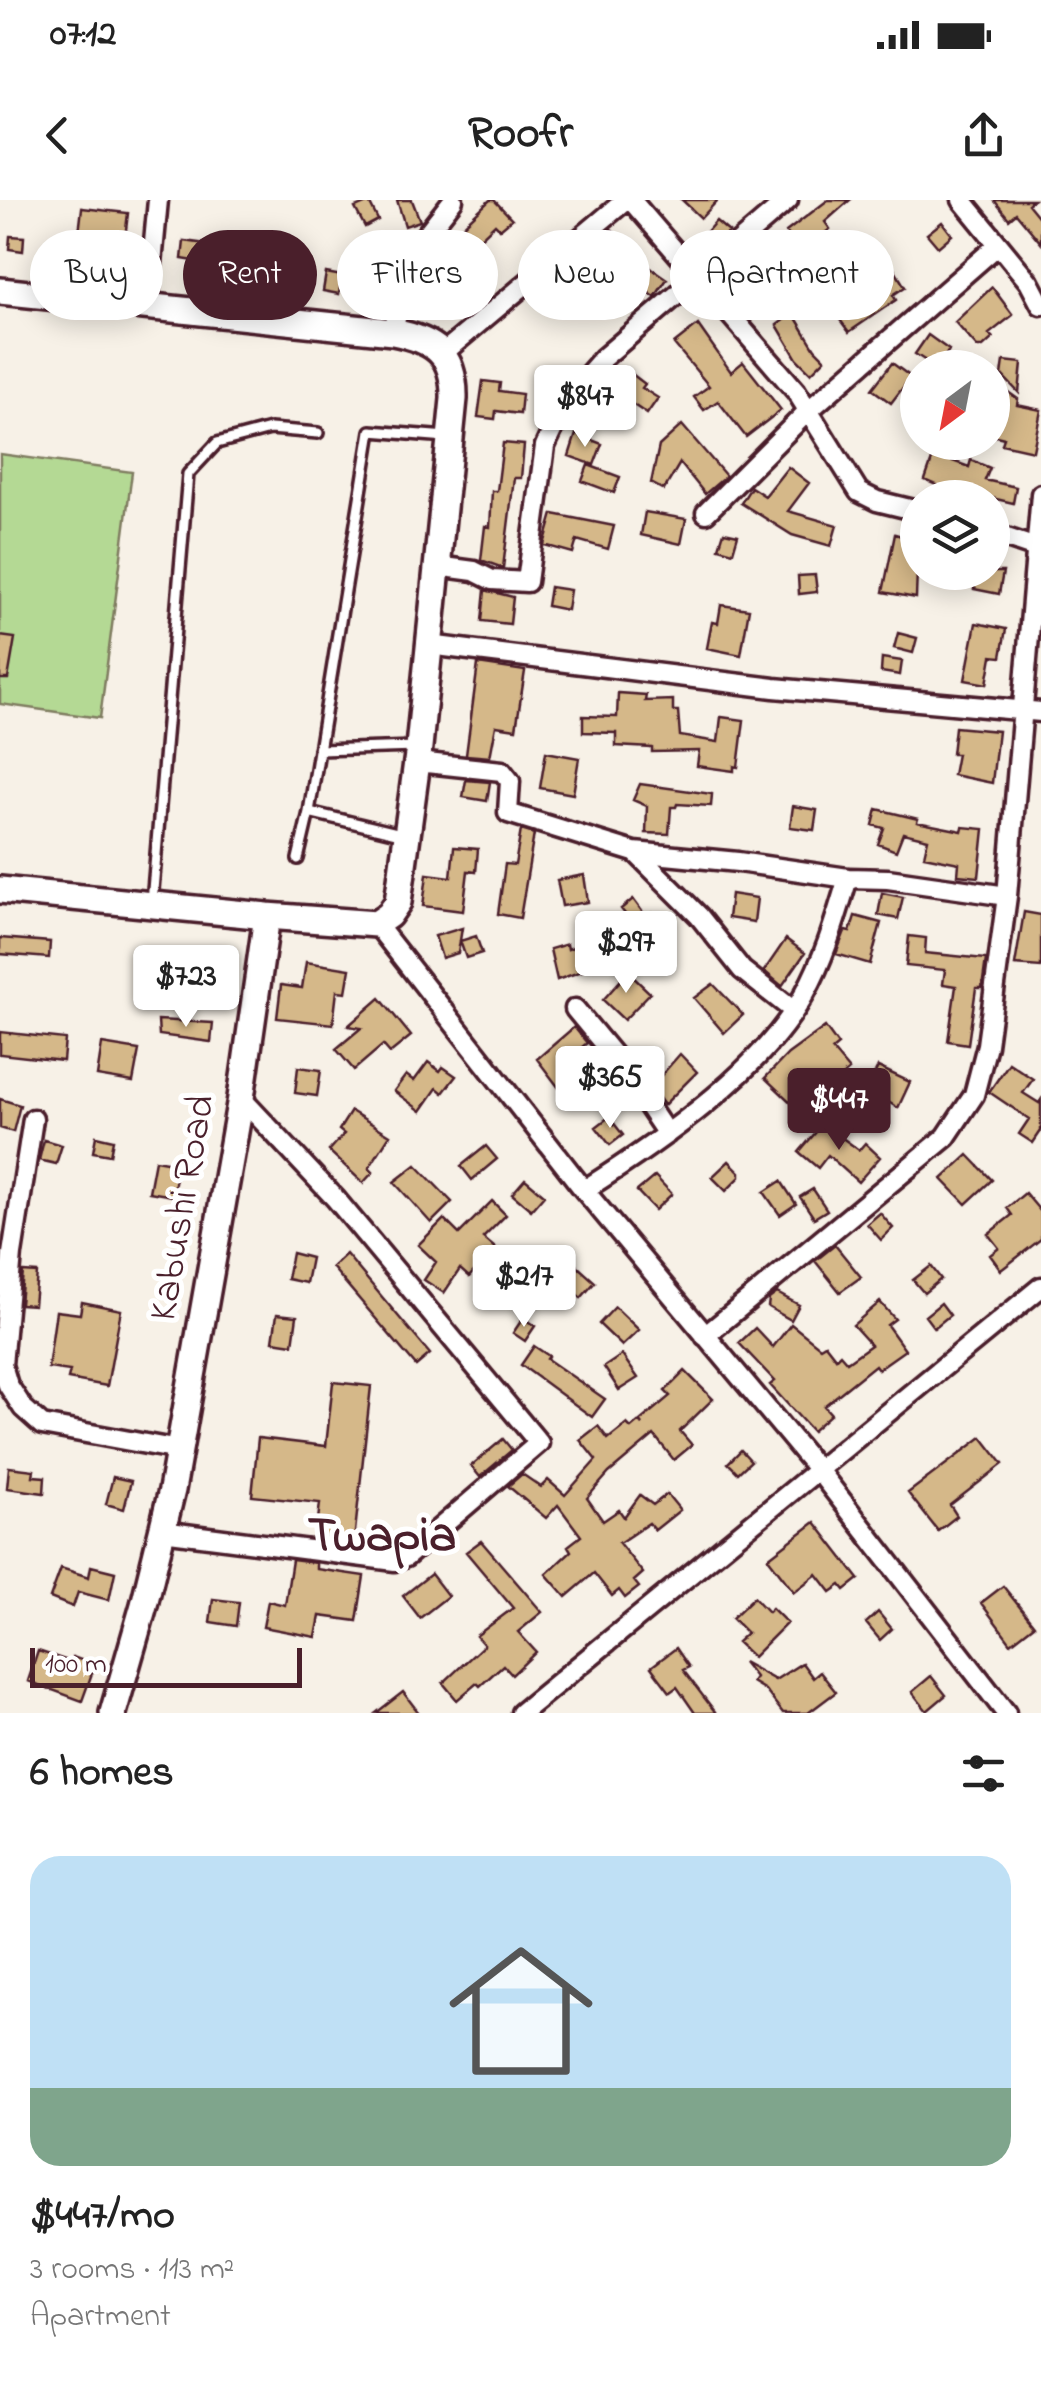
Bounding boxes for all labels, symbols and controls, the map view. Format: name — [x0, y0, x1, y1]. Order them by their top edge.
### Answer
text: 07:12 — [50, 7, 116, 63]
text: Roofr — [468, 102, 573, 168]
icon: back — [30, 108, 85, 163]
icon: share — [956, 108, 1011, 163]
chip: Buy — [30, 230, 163, 320]
chip: Rent — [183, 230, 317, 320]
chip: Filters — [337, 230, 498, 320]
chip: New — [518, 230, 650, 320]
chip: Apartment — [670, 230, 894, 320]
north arrow — [900, 350, 1010, 460]
map controls — [900, 350, 1010, 590]
pin: $847 — [526, 365, 644, 450]
text: $847 — [556, 374, 614, 421]
button: layers — [900, 480, 1010, 590]
pin: $297 — [567, 911, 685, 996]
text: $297 — [597, 920, 655, 967]
pin: $723 — [127, 945, 245, 1030]
text: $723 — [155, 954, 217, 1001]
pin: $365 — [551, 1046, 669, 1131]
text: $365 — [578, 1055, 642, 1102]
pin: $447 — [780, 1068, 898, 1153]
text: $447 — [810, 1077, 868, 1124]
street label: Kabushi Road — [135, 1090, 233, 1326]
pin: $217 — [465, 1245, 583, 1330]
text: $217 — [495, 1254, 553, 1301]
district label: Twapia — [308, 1501, 456, 1574]
scale bar — [30, 1643, 302, 1688]
text: 100 m — [45, 1645, 107, 1686]
text: 6 homes — [30, 1743, 174, 1804]
icon: filters — [956, 1746, 1011, 1801]
icon: home — [431, 1921, 611, 2101]
text: $447/mo — [30, 2186, 175, 2247]
text: 3 rooms · 113 m² — [30, 2247, 234, 2294]
text: Apartment — [30, 2294, 171, 2341]

